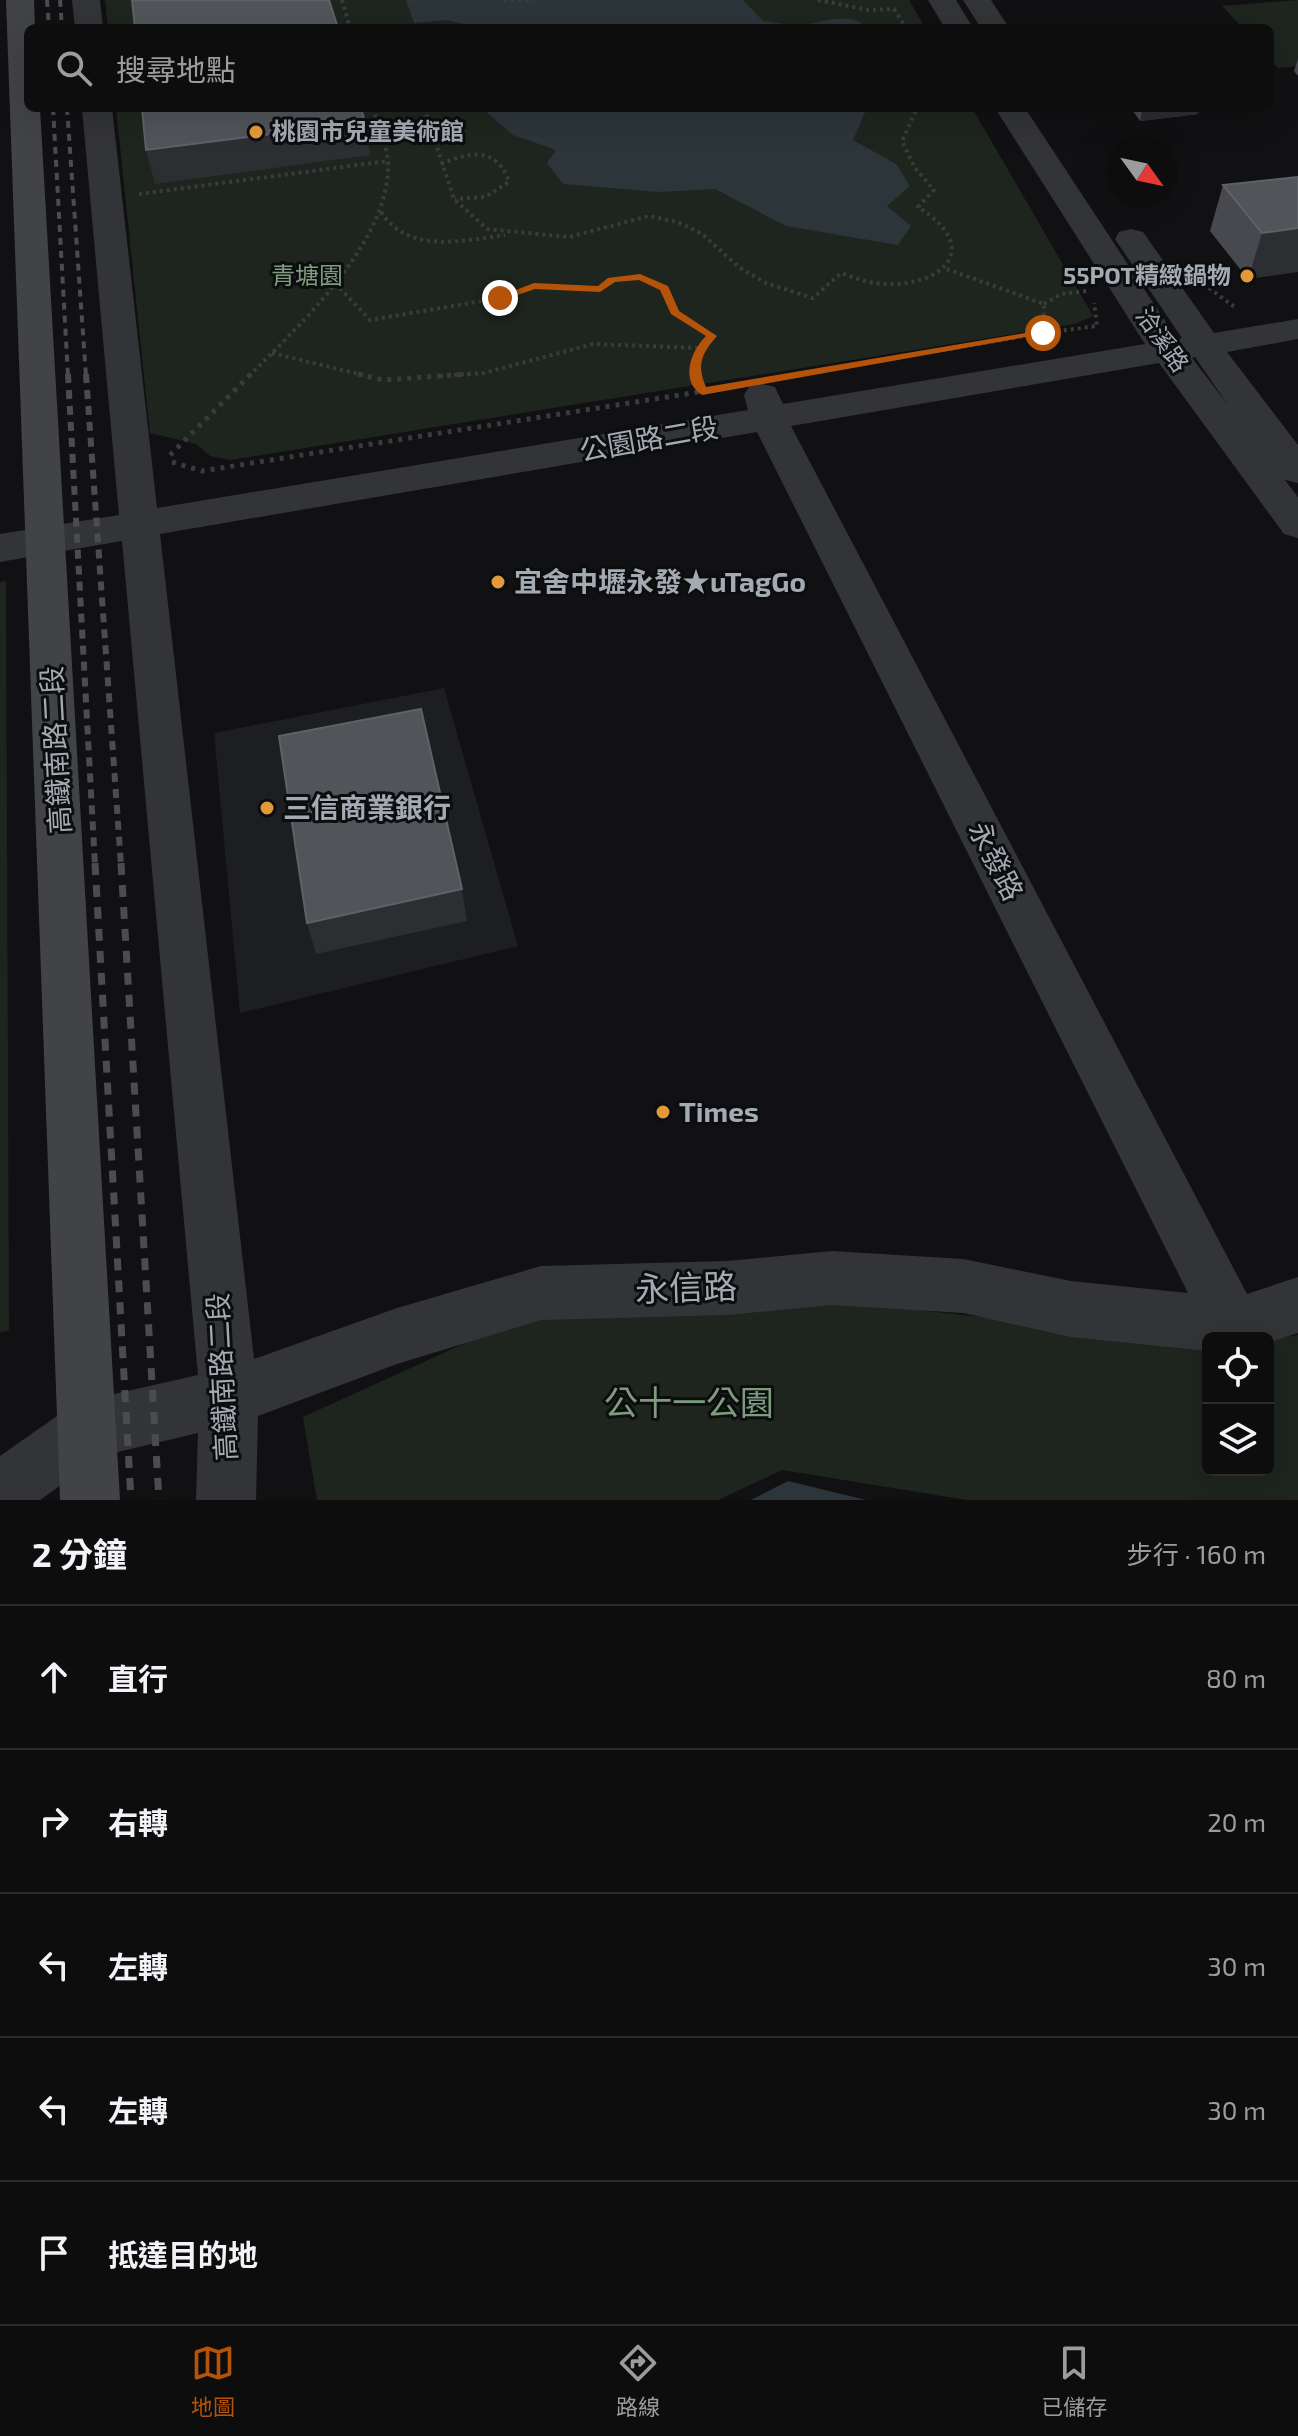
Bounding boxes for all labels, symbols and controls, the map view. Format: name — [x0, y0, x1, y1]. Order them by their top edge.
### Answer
search box — [24, 24, 1274, 112]
icon: search — [52, 46, 96, 90]
text: 搜尋地點 — [116, 51, 236, 87]
place label: 桃園市兒童美術館 — [272, 116, 464, 145]
marker: 桃園市兒童美術館 — [247, 123, 265, 141]
north arrow — [1106, 136, 1178, 208]
park label: 青塘園 — [271, 260, 343, 289]
place label: 55POT精緻鍋物 — [1063, 260, 1231, 289]
marker: 55POT精緻鍋物 — [1238, 267, 1256, 285]
route end — [482, 280, 518, 316]
street label: 洽溪路 — [1131, 301, 1196, 377]
route start — [1025, 315, 1061, 351]
street label: 公園路二段 — [577, 409, 721, 467]
place label: 宜舍中壢永發★uTagGo — [514, 564, 806, 598]
marker: 宜舍中壢永發★uTagGo — [489, 573, 507, 591]
street label: 高鐵南路二段 — [34, 665, 76, 835]
place label: 三信商業銀行 — [283, 790, 451, 824]
marker: 三信商業銀行 — [258, 799, 276, 817]
street label: 永發路 — [963, 815, 1031, 906]
place label: Times — [679, 1094, 759, 1128]
marker: Times — [654, 1103, 672, 1121]
street label: 永信路 — [634, 1264, 738, 1309]
street label: 高鐵南路二段 — [200, 1292, 242, 1462]
map controls — [1202, 1332, 1274, 1476]
button: locate — [1202, 1332, 1274, 1404]
park label: 公十一公園 — [604, 1381, 774, 1422]
button: layers — [1202, 1404, 1274, 1476]
text: 2 分鐘 — [32, 1533, 127, 1574]
text: 步行 · 160 m — [1127, 1538, 1266, 1569]
icon: ahead — [32, 1655, 76, 1699]
text: 直行 — [108, 1660, 168, 1696]
text: 80 m — [1206, 1662, 1266, 1693]
icon: right — [32, 1799, 76, 1843]
text: 右轉 — [108, 1804, 168, 1840]
text: 20 m — [1207, 1806, 1266, 1837]
icon: left — [32, 1943, 76, 1987]
text: 左轉 — [108, 1948, 168, 1984]
text: 30 m — [1207, 1950, 1266, 1981]
icon: left — [32, 2087, 76, 2131]
text: 左轉 — [108, 2092, 168, 2128]
text: 30 m — [1207, 2094, 1266, 2125]
icon: arrive — [32, 2231, 76, 2275]
text: 抵達目的地 — [108, 2236, 258, 2272]
tab: 地圖 — [191, 2341, 235, 2421]
tab: 路線 — [616, 2341, 660, 2421]
tab: 已儲存 — [1041, 2341, 1107, 2421]

